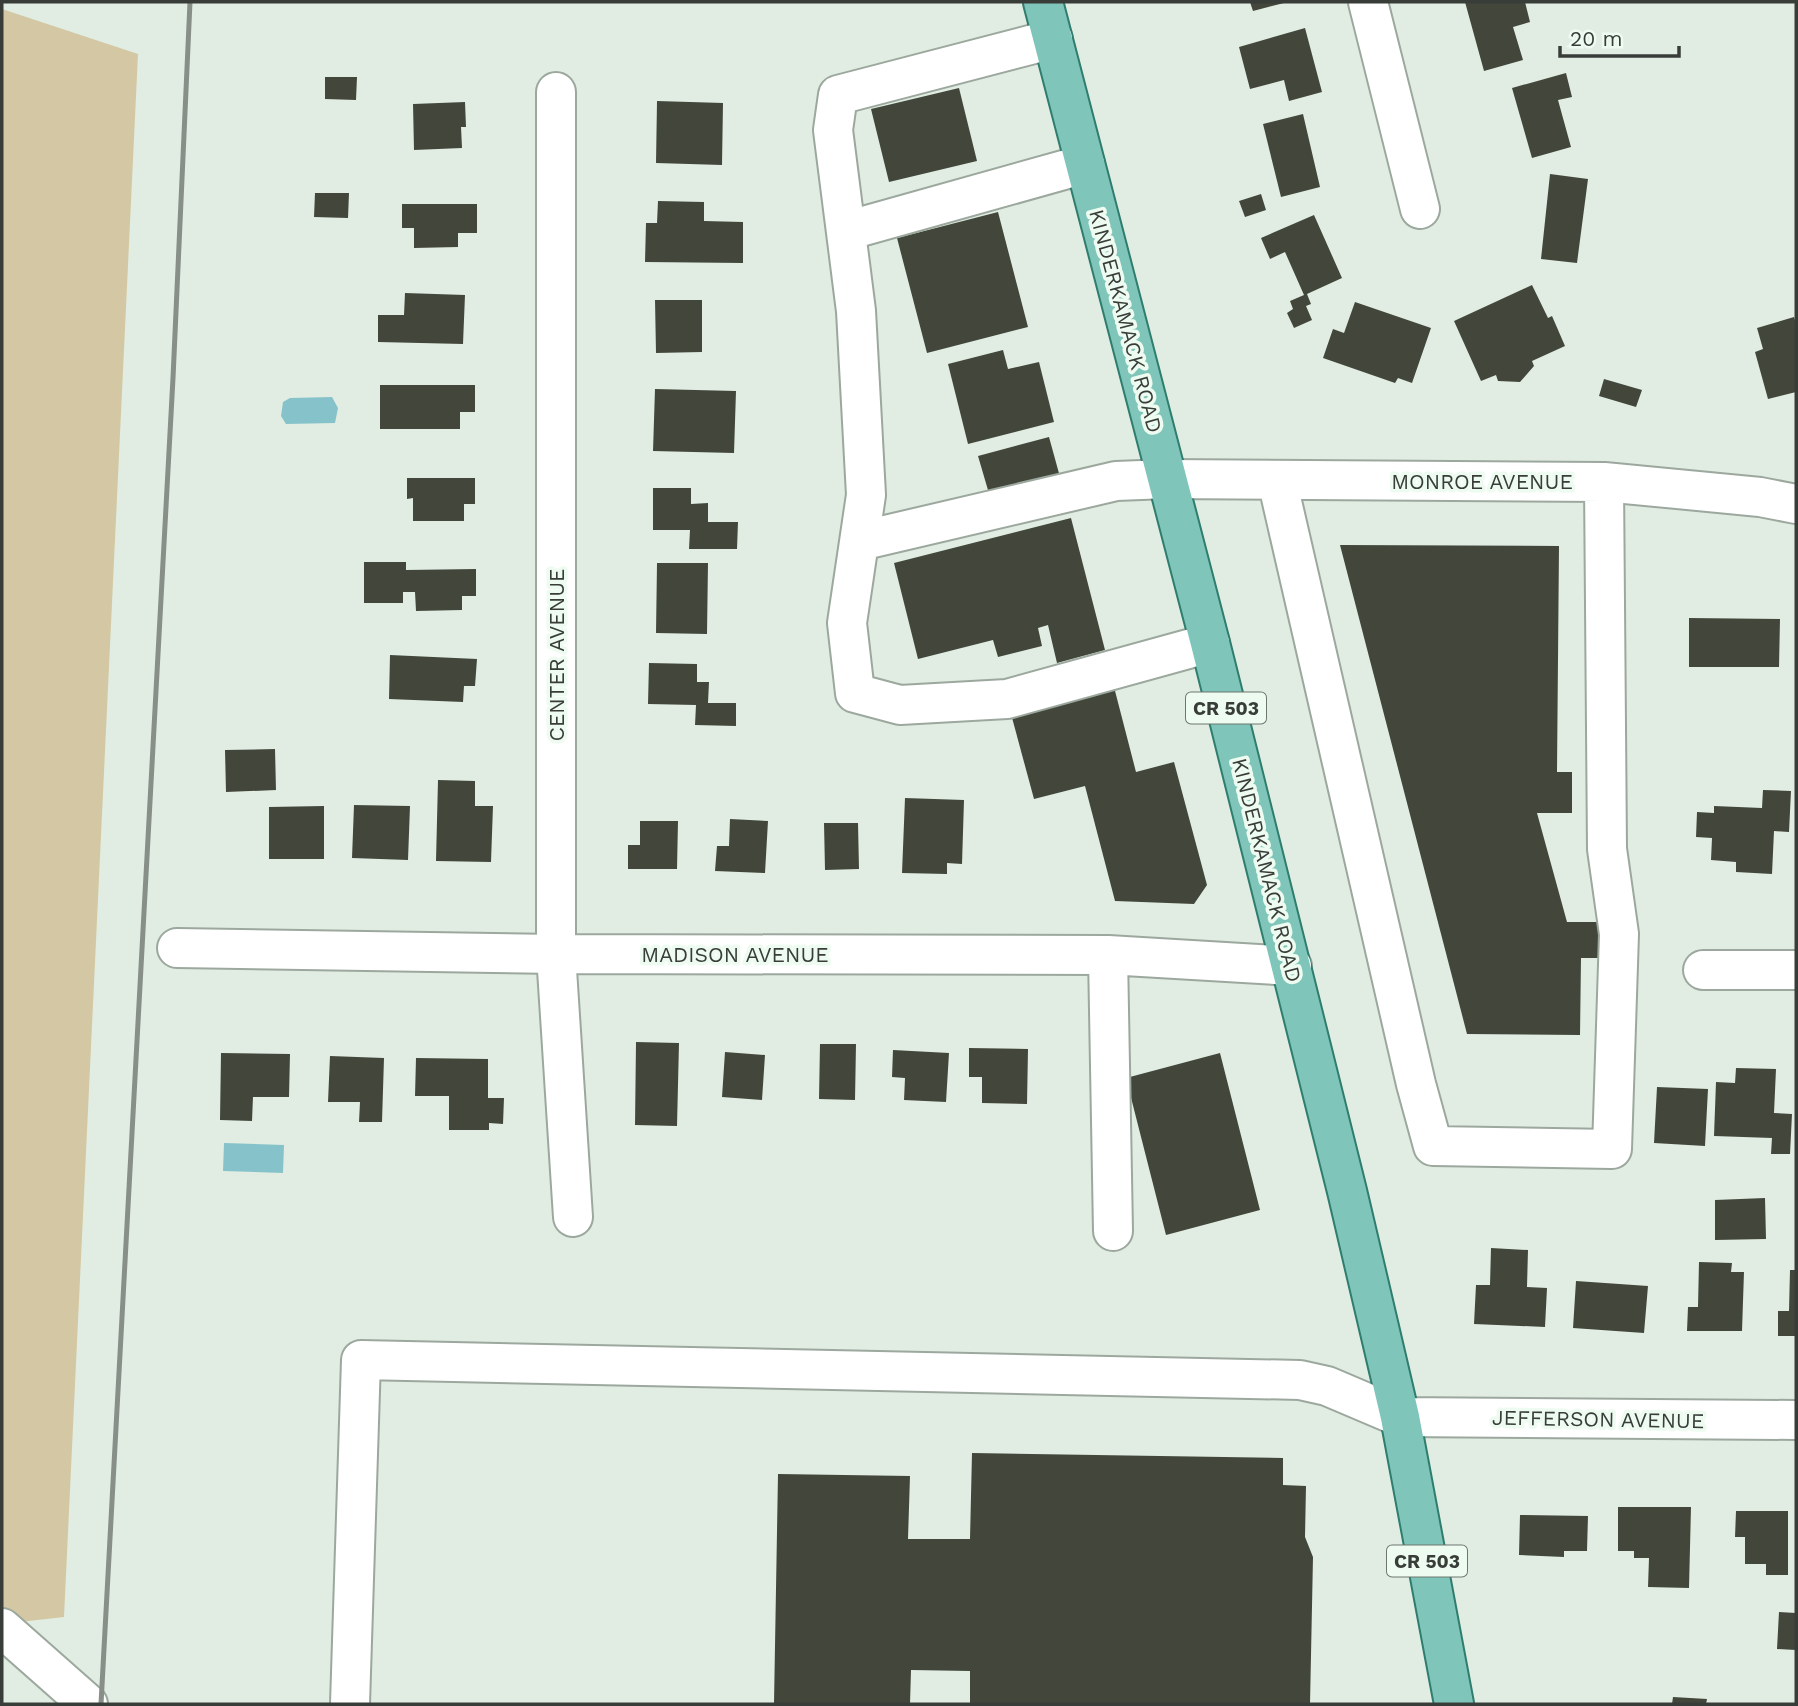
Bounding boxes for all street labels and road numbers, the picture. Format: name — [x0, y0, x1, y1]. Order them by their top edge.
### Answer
street label: KINDERKAMACK ROAD — [1084, 207, 1168, 435]
street label: MONROE AVENUE — [1391, 469, 1573, 494]
street label: CENTER AVENUE — [544, 569, 569, 741]
road number: CR 503 — [1186, 692, 1266, 723]
street label: KINDERKAMACK ROAD — [1227, 755, 1307, 985]
street label: MADISON AVENUE — [641, 942, 829, 967]
street label: JEFFERSON AVENUE — [1492, 1405, 1704, 1433]
road number: CR 503 — [1387, 1546, 1467, 1576]

